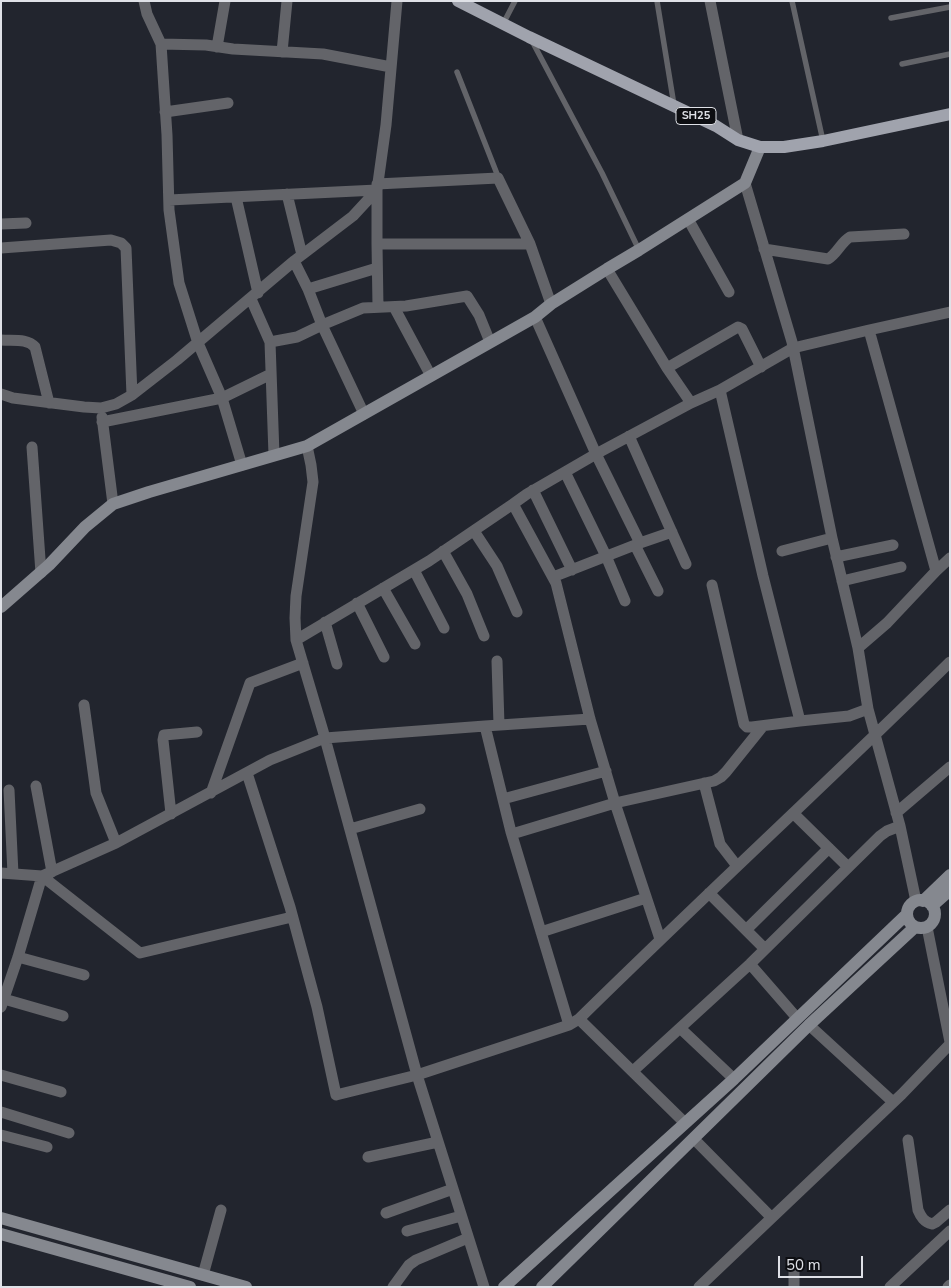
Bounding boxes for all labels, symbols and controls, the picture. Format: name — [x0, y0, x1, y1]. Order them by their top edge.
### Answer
road number: SH25 — [676, 108, 716, 124]
scale bar — [781, 1246, 866, 1278]
text: 50 m — [786, 1255, 821, 1275]

